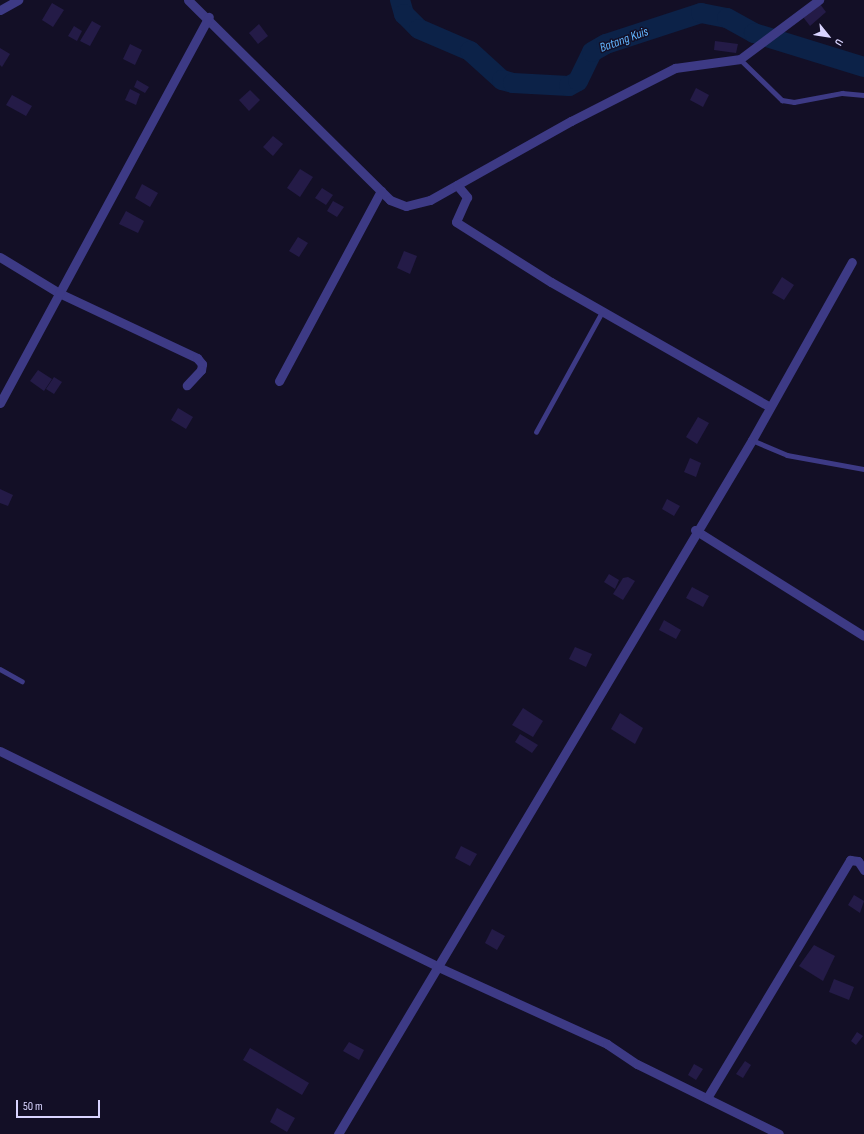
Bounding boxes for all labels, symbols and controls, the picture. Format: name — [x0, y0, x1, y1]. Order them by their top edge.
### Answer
north arrow — [808, 16, 848, 56]
water label: Batang Kuis — [598, 24, 650, 56]
text: U — [832, 37, 846, 48]
scale bar — [18, 1092, 102, 1118]
text: 50 m — [23, 1099, 43, 1114]

